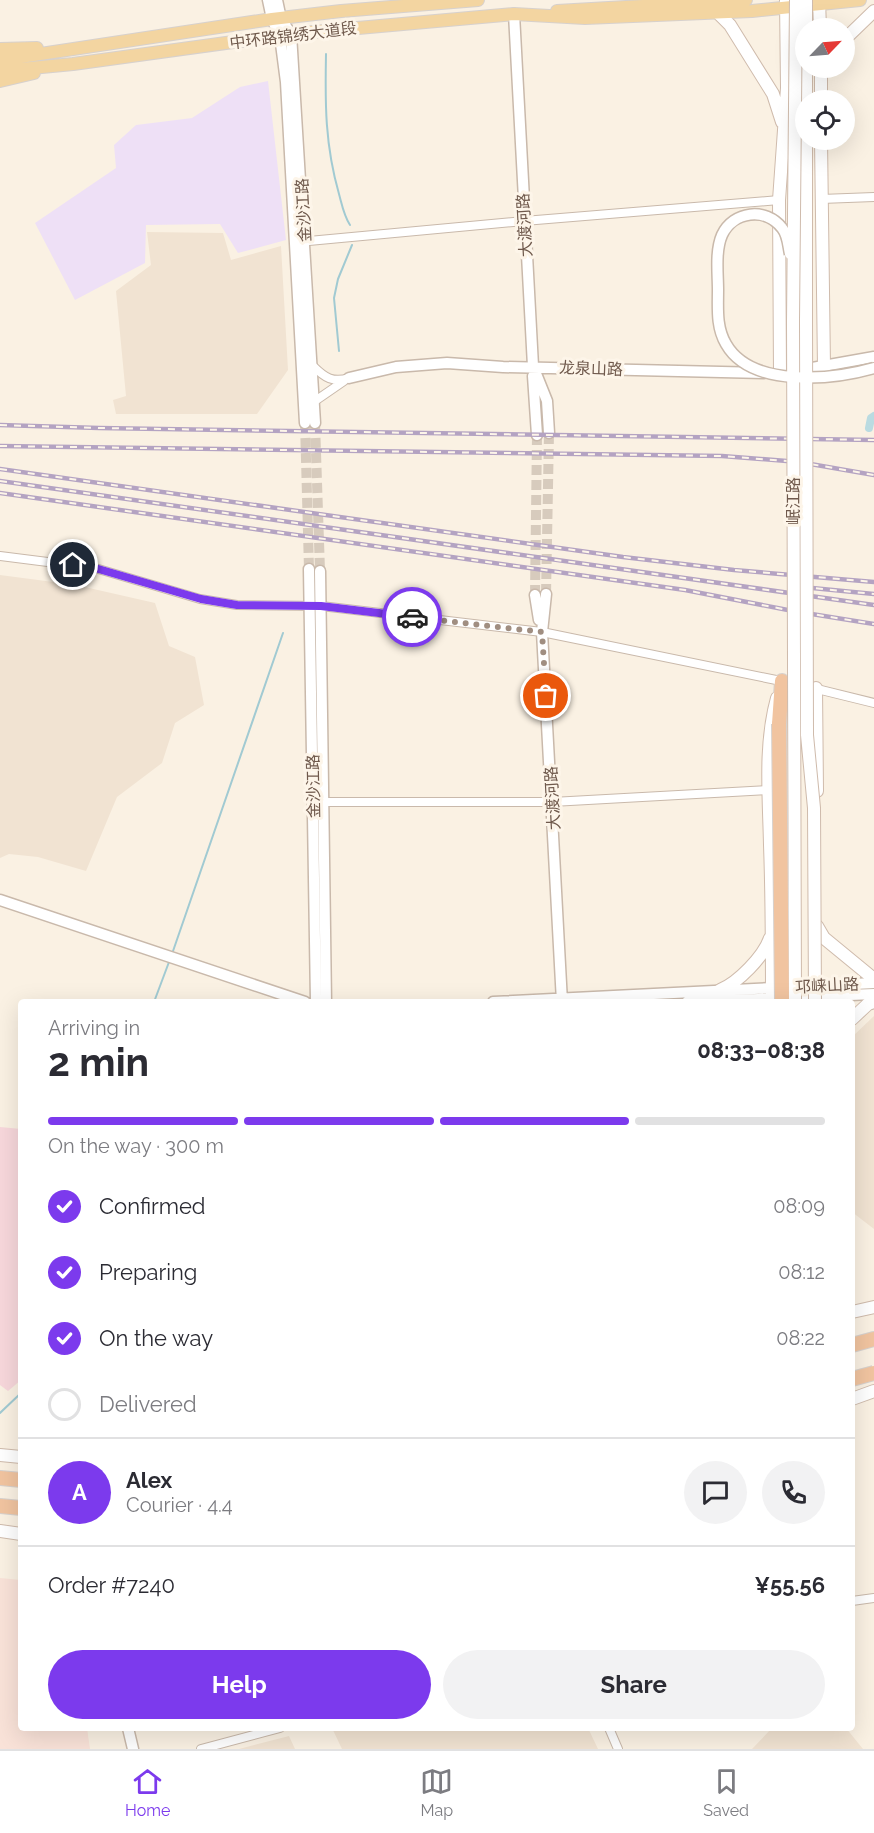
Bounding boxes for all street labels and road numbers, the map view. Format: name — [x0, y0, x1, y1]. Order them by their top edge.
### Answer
street label: 中环路锦绣大道段 — [228, 18, 358, 53]
street label: 金沙江路 — [292, 178, 315, 242]
street label: 大渡河路 — [513, 193, 536, 257]
street label: 龙泉山路 — [559, 358, 623, 379]
street label: 岷江路 — [784, 477, 803, 525]
street label: 金沙江路 — [303, 754, 324, 818]
street label: 大渡河路 — [541, 766, 564, 830]
street label: 邛崃山路 — [795, 974, 859, 997]

